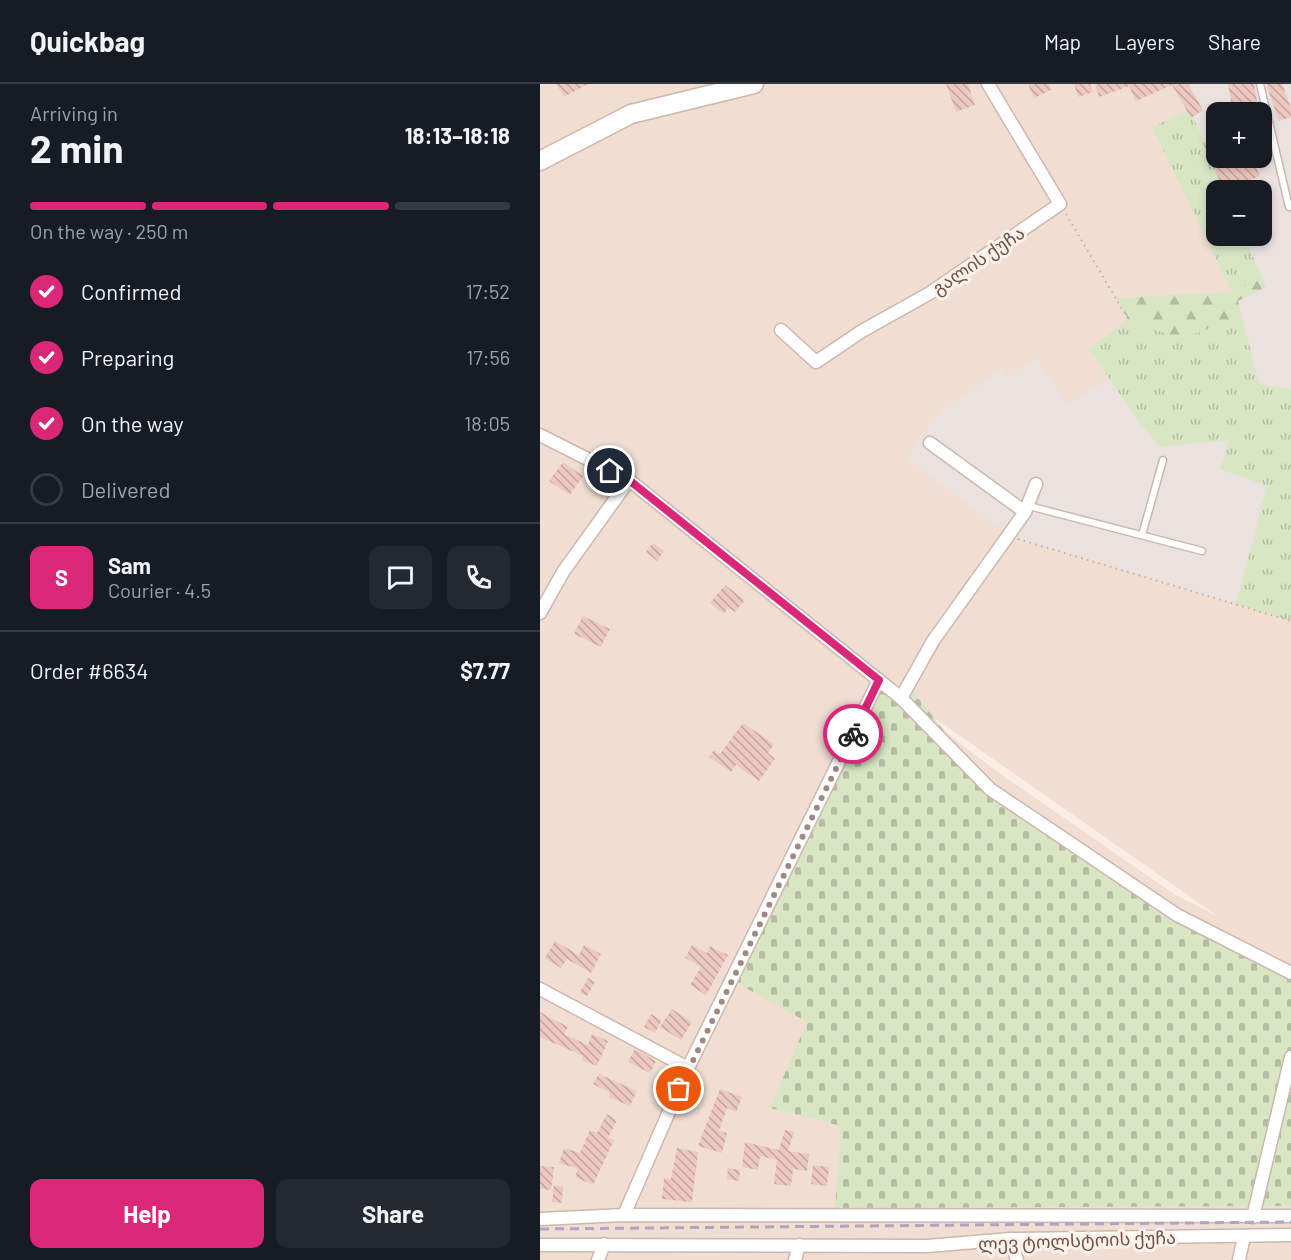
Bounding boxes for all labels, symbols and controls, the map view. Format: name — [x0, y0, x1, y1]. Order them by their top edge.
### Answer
text: Quickbag — [30, 24, 145, 58]
text: Map — [1044, 29, 1081, 54]
text: Layers — [1114, 29, 1175, 54]
text: Share — [1208, 29, 1261, 54]
text: Arriving in — [30, 101, 118, 125]
map controls — [1206, 102, 1272, 246]
button: + — [1206, 102, 1272, 168]
text: 18:13–18:18 — [405, 122, 510, 148]
text: 2 min — [30, 124, 123, 171]
button: − — [1206, 180, 1272, 246]
text: On the way · 250 m — [30, 219, 188, 243]
street label: გალის ქუჩა — [928, 221, 1029, 300]
icon: check — [30, 275, 63, 308]
text: Confirmed — [81, 278, 181, 304]
text: 17:52 — [466, 279, 510, 303]
icon: check — [30, 341, 63, 374]
text: Preparing — [81, 344, 174, 370]
text: 17:56 — [466, 345, 510, 369]
icon: check — [30, 407, 63, 440]
text: On the way — [81, 410, 184, 436]
text: 18:05 — [464, 411, 510, 435]
pin — [584, 445, 635, 496]
icon: home — [593, 454, 626, 487]
text: Delivered — [81, 476, 170, 502]
button: chat — [369, 546, 432, 609]
button: phone — [447, 546, 510, 609]
text: Sam — [108, 552, 151, 578]
text: S — [55, 564, 68, 590]
text: Courier · 4.5 — [108, 578, 211, 602]
text: Order #6634 — [30, 657, 148, 683]
text: $7.77 — [460, 657, 510, 683]
courier — [823, 704, 883, 764]
icon: bike — [837, 718, 870, 751]
pin — [653, 1063, 704, 1114]
icon: bag — [662, 1072, 695, 1105]
button: Help — [30, 1179, 264, 1248]
button: Share — [276, 1179, 510, 1248]
street label: ლევ ტოლსტოის ქუჩა — [978, 1226, 1176, 1255]

